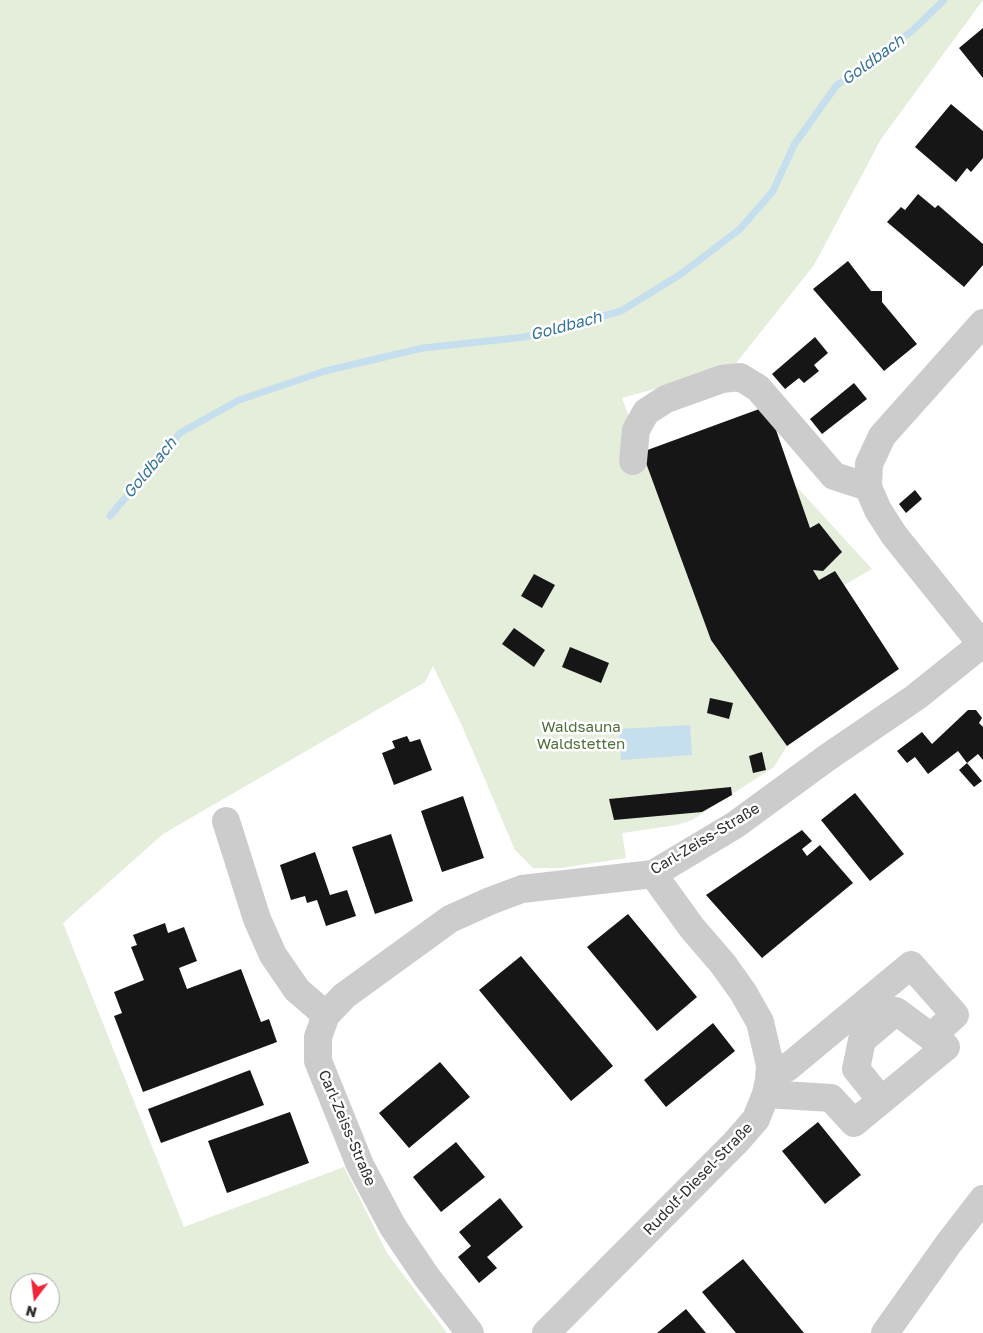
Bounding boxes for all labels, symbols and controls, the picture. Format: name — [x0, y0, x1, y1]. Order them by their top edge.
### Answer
water label: Goldbach — [838, 31, 908, 89]
water label: Goldbach — [528, 307, 604, 345]
water label: Goldbach — [119, 434, 181, 502]
park label: Waldsauna Waldstetten — [537, 718, 625, 753]
street label: Carl-Zeiss-Straße — [647, 799, 763, 879]
street label: Carl-Zeiss-Straße — [314, 1067, 380, 1189]
street label: Rudolf-Diesel-Straße — [640, 1119, 756, 1239]
north arrow — [10, 1273, 60, 1323]
text: N — [24, 1302, 39, 1322]

